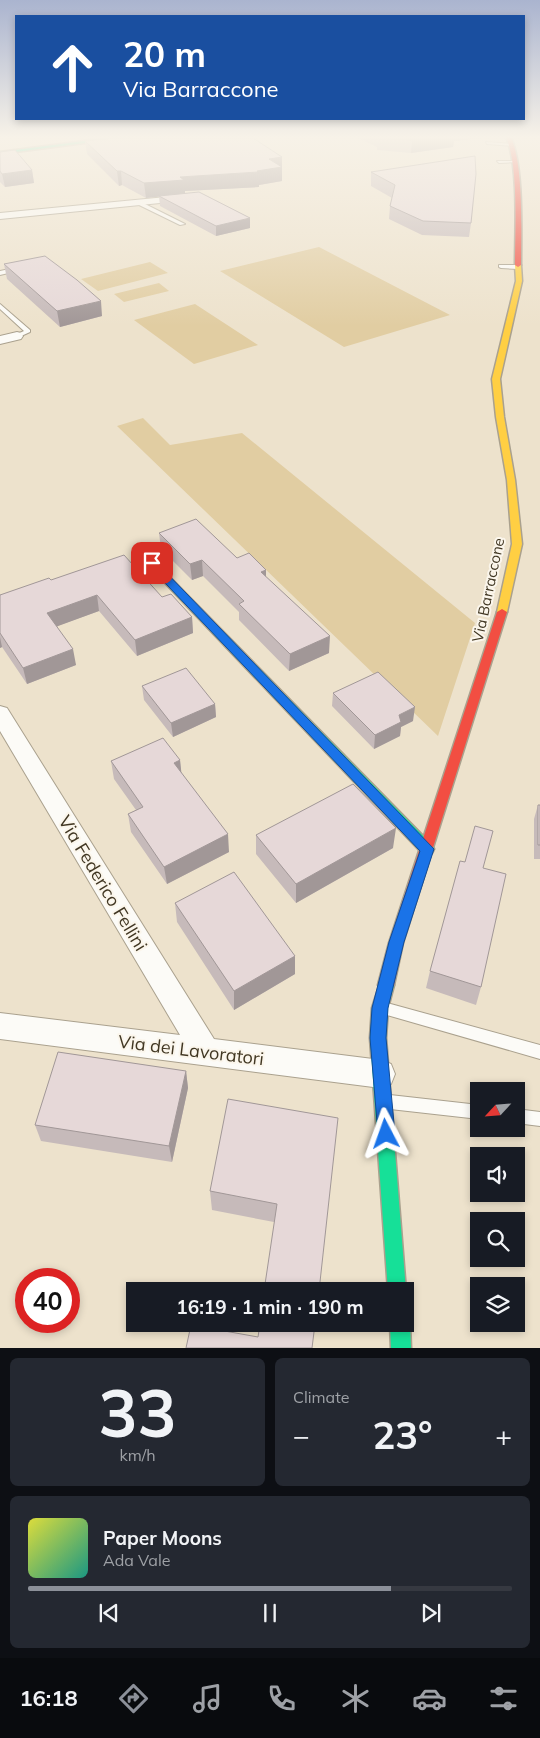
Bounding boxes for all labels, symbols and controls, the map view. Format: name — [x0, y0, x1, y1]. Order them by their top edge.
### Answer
text: 20 m — [123, 32, 206, 76]
icon: ahead — [40, 35, 105, 100]
text: Via Barraccone — [123, 75, 279, 103]
street label: Via Barraccone — [468, 536, 508, 644]
pin — [131, 542, 173, 584]
icon: arrive — [138, 549, 166, 577]
street label: Via Federico Fellini — [53, 811, 153, 955]
street label: Via dei Lavoratori — [117, 1030, 265, 1070]
north arrow — [470, 1082, 525, 1138]
map controls — [470, 1082, 525, 1332]
position arrow — [359, 1107, 411, 1159]
button: sound — [470, 1147, 525, 1202]
button: search — [470, 1212, 525, 1267]
speed limit sign: 40 — [15, 1268, 80, 1333]
button: layers — [470, 1277, 525, 1332]
text: 16:19 · 1 min · 190 m — [176, 1295, 364, 1319]
text: 33 — [98, 1372, 177, 1453]
text: Climate — [293, 1387, 349, 1407]
text: 23° — [372, 1411, 433, 1459]
text: − — [293, 1418, 310, 1453]
text: + — [495, 1418, 512, 1453]
text: km/h — [119, 1445, 156, 1465]
text: Paper Moons — [103, 1526, 222, 1550]
text: Ada Vale — [103, 1550, 170, 1570]
icon: previous — [95, 1599, 123, 1627]
icon: pause — [256, 1599, 284, 1627]
icon: next — [417, 1599, 445, 1627]
icon: directions — [116, 1681, 151, 1716]
icon: music — [190, 1681, 225, 1716]
icon: phone — [264, 1681, 299, 1716]
icon: climate — [338, 1681, 373, 1716]
icon: car — [412, 1681, 447, 1716]
icon: filters — [486, 1681, 521, 1716]
text: 16:18 — [19, 1684, 78, 1712]

